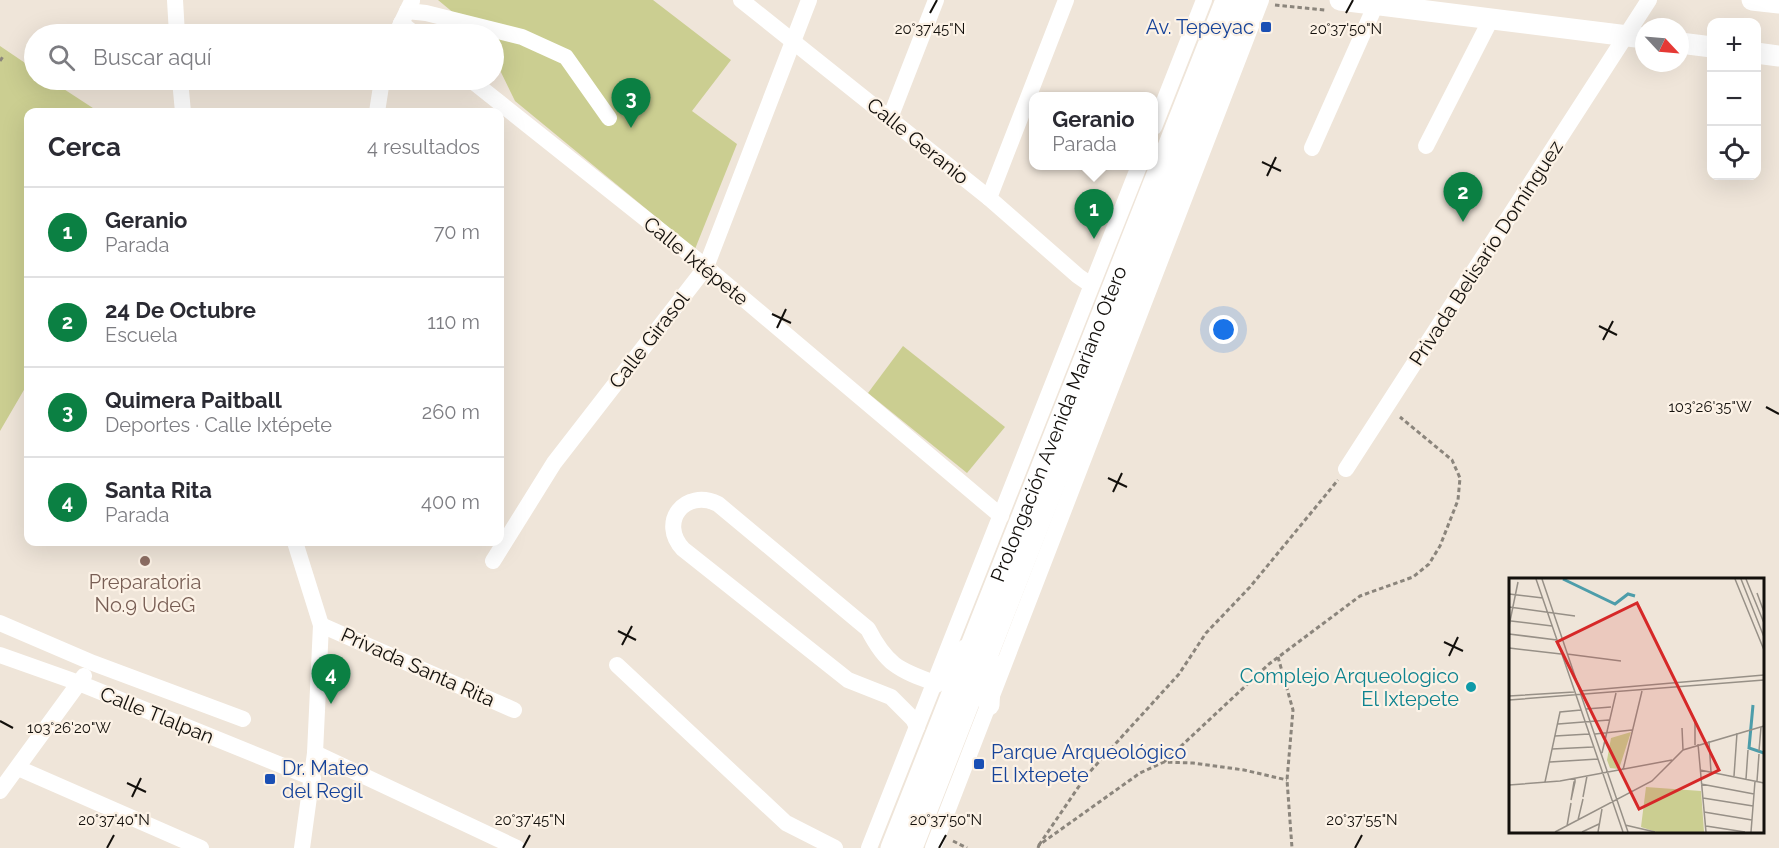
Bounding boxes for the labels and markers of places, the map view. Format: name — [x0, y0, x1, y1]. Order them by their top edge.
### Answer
place label: Av. Tepeyac — [1146, 15, 1254, 39]
marker: Av. Tepeyac — [1259, 20, 1273, 34]
pin: 3 — [612, 78, 650, 128]
pin: 2 — [1444, 172, 1482, 222]
pin: 1 — [1074, 190, 1114, 239]
marker: Preparatoria No.9 UdeG — [138, 554, 152, 568]
place label: Preparatoria No.9 UdeG — [89, 570, 201, 617]
pin: 4 — [312, 654, 350, 704]
place label: Complejo Arqueologico El Ixtepete — [1240, 664, 1459, 711]
marker: Complejo Arqueologico El Ixtepete — [1464, 680, 1478, 694]
place label: Parque Arqueológico El Ixtepete — [991, 740, 1186, 787]
place label: Dr. Mateo del Regil — [282, 756, 369, 803]
marker: Parque Arqueológico El Ixtepete — [972, 757, 986, 771]
marker: Dr. Mateo del Regil — [263, 772, 277, 786]

